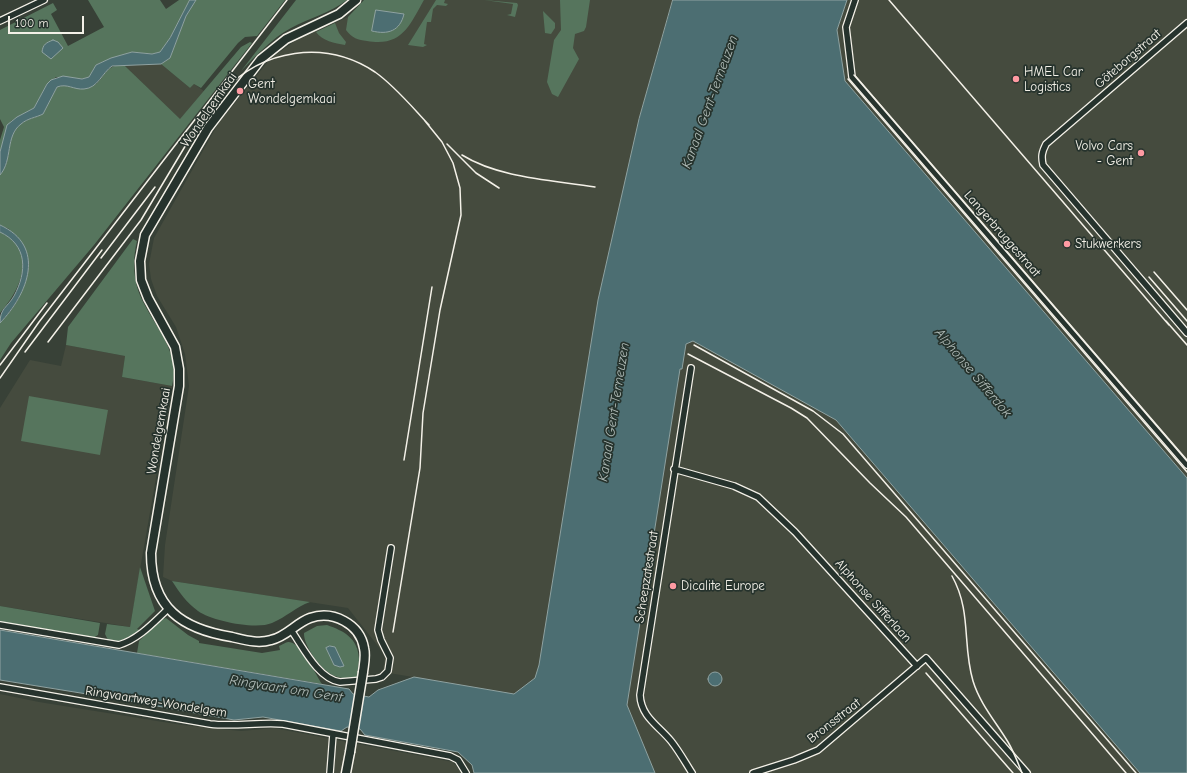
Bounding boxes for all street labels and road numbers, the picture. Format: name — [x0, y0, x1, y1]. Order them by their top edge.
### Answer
street label: Göteborgstraat — [1092, 26, 1164, 92]
street label: Wondelgemkaai — [177, 70, 241, 150]
street label: Langerbruggestraat — [960, 188, 1044, 280]
street label: Wondelgemkaai — [144, 387, 174, 475]
street label: Scheepzatestraat — [632, 530, 662, 624]
street label: Alphonse Sifferlaan — [831, 556, 915, 646]
street label: Ringvaartweg-Wondelgem — [84, 683, 228, 721]
street label: Bronsstraat — [804, 695, 864, 747]

